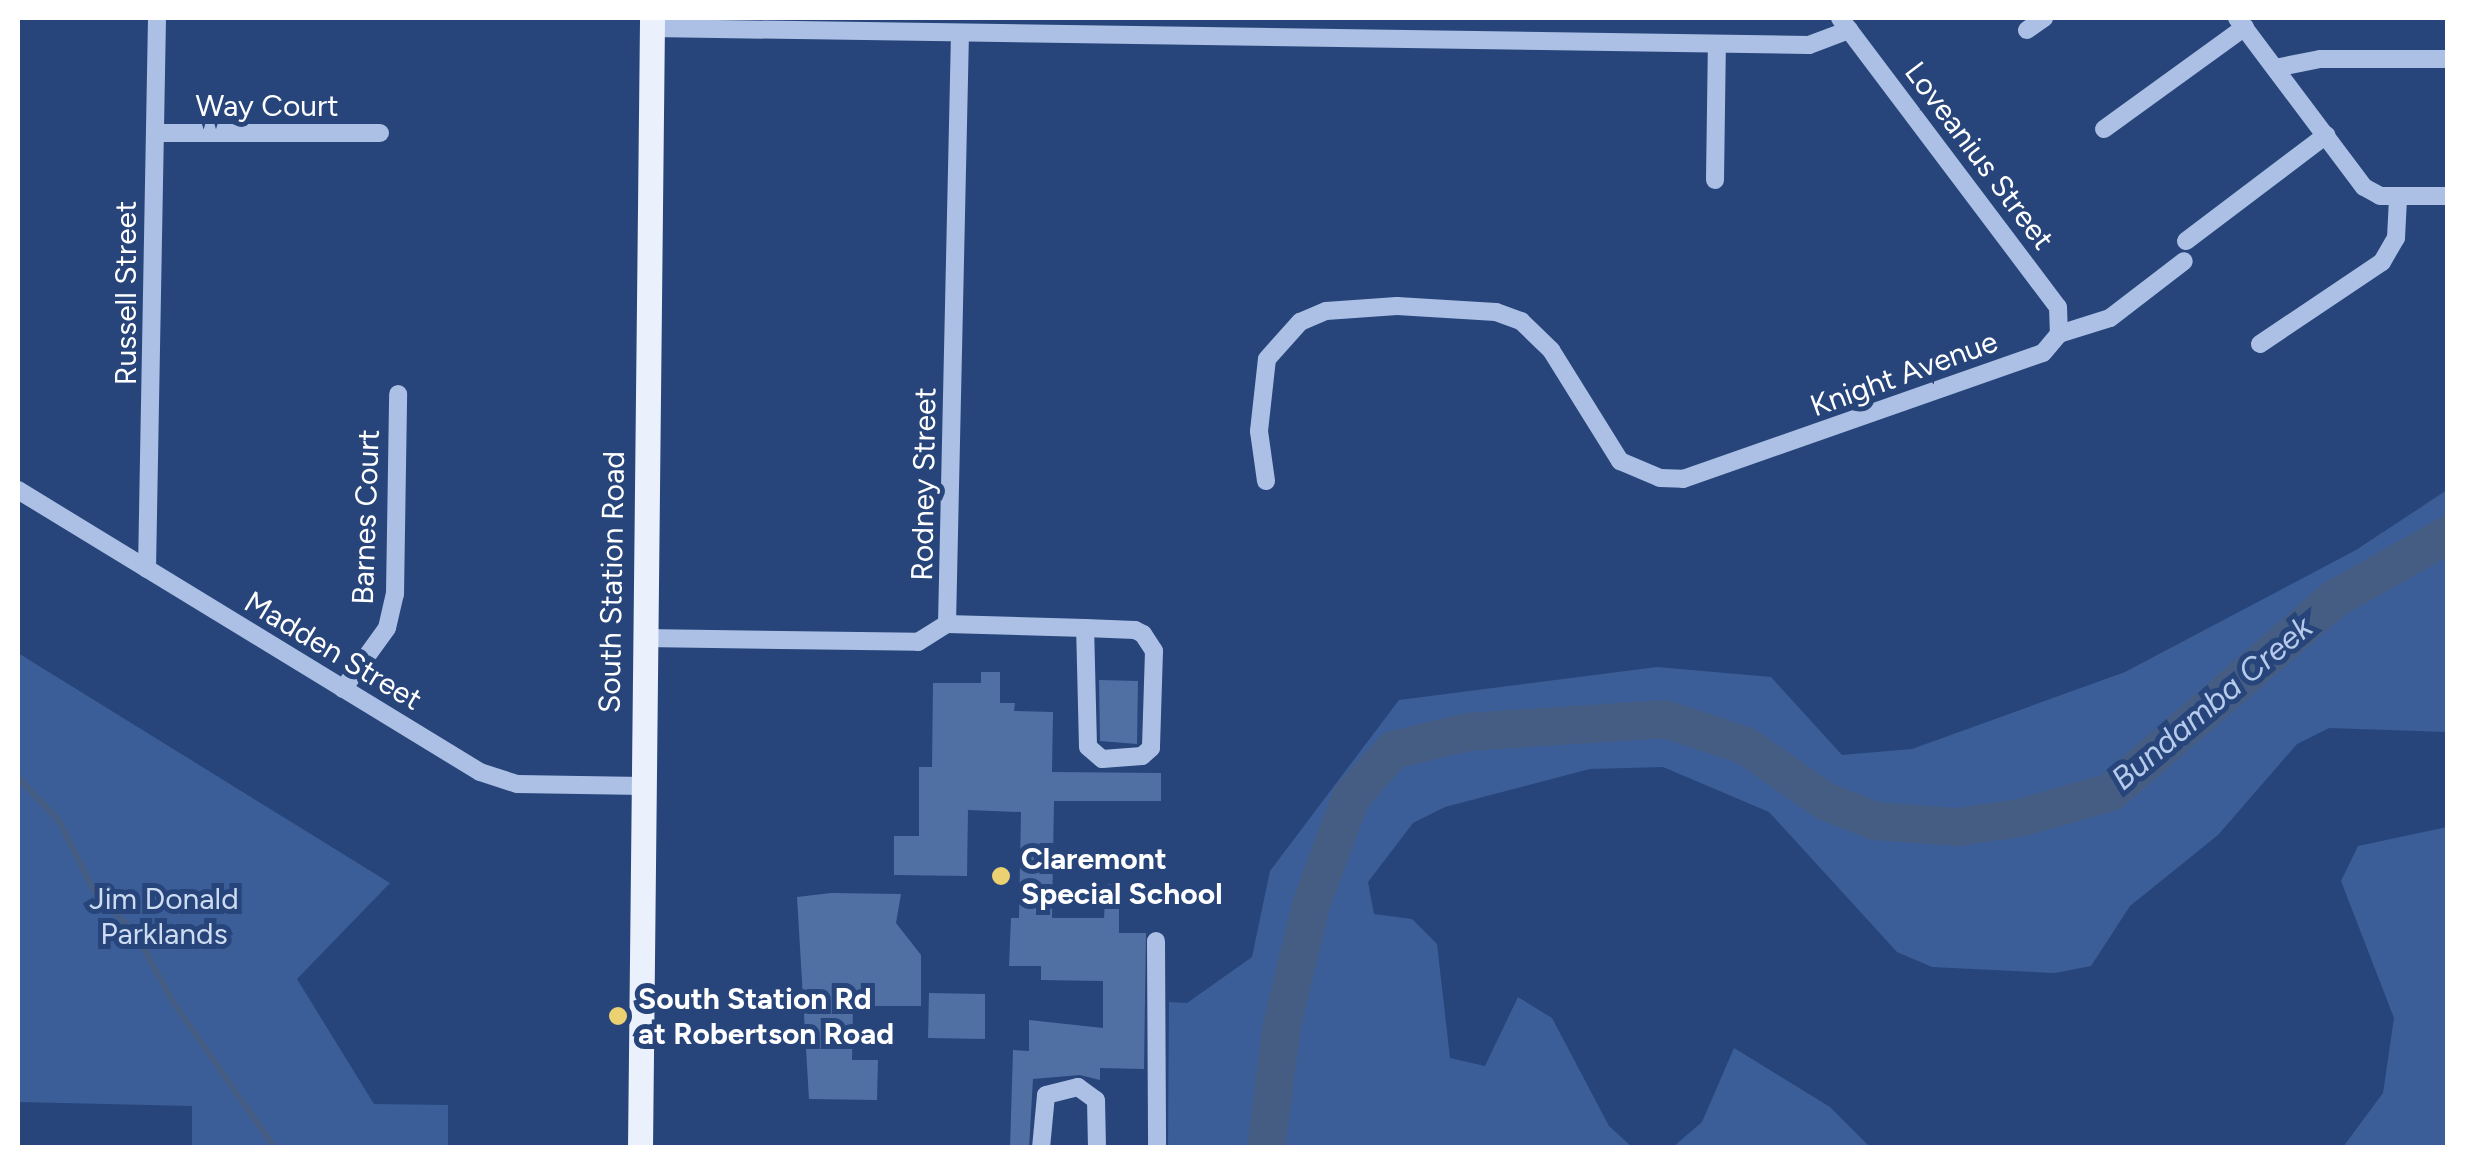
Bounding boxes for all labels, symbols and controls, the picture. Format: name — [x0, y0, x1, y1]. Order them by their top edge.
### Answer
street label: Loveanius Street — [1897, 55, 2061, 257]
street label: Way Court — [195, 88, 339, 124]
street label: Russell Street — [108, 201, 144, 385]
street label: Knight Avenue — [1806, 323, 2002, 425]
street label: Rodney Street — [904, 387, 944, 581]
street label: Barnes Court — [345, 429, 387, 605]
street label: South Station Road — [592, 451, 632, 713]
street label: Madden Street — [238, 584, 428, 718]
water label: Bundamba Creek — [2104, 608, 2320, 798]
place label: Claremont Special School — [1021, 841, 1223, 912]
marker: Claremont Special School — [990, 865, 1012, 887]
park label: Jim Donald Parklands — [89, 881, 239, 952]
place label: South Station Rd at Robertson Road — [638, 981, 894, 1052]
marker: South Station Rd at Robertson Road — [607, 1005, 629, 1027]

